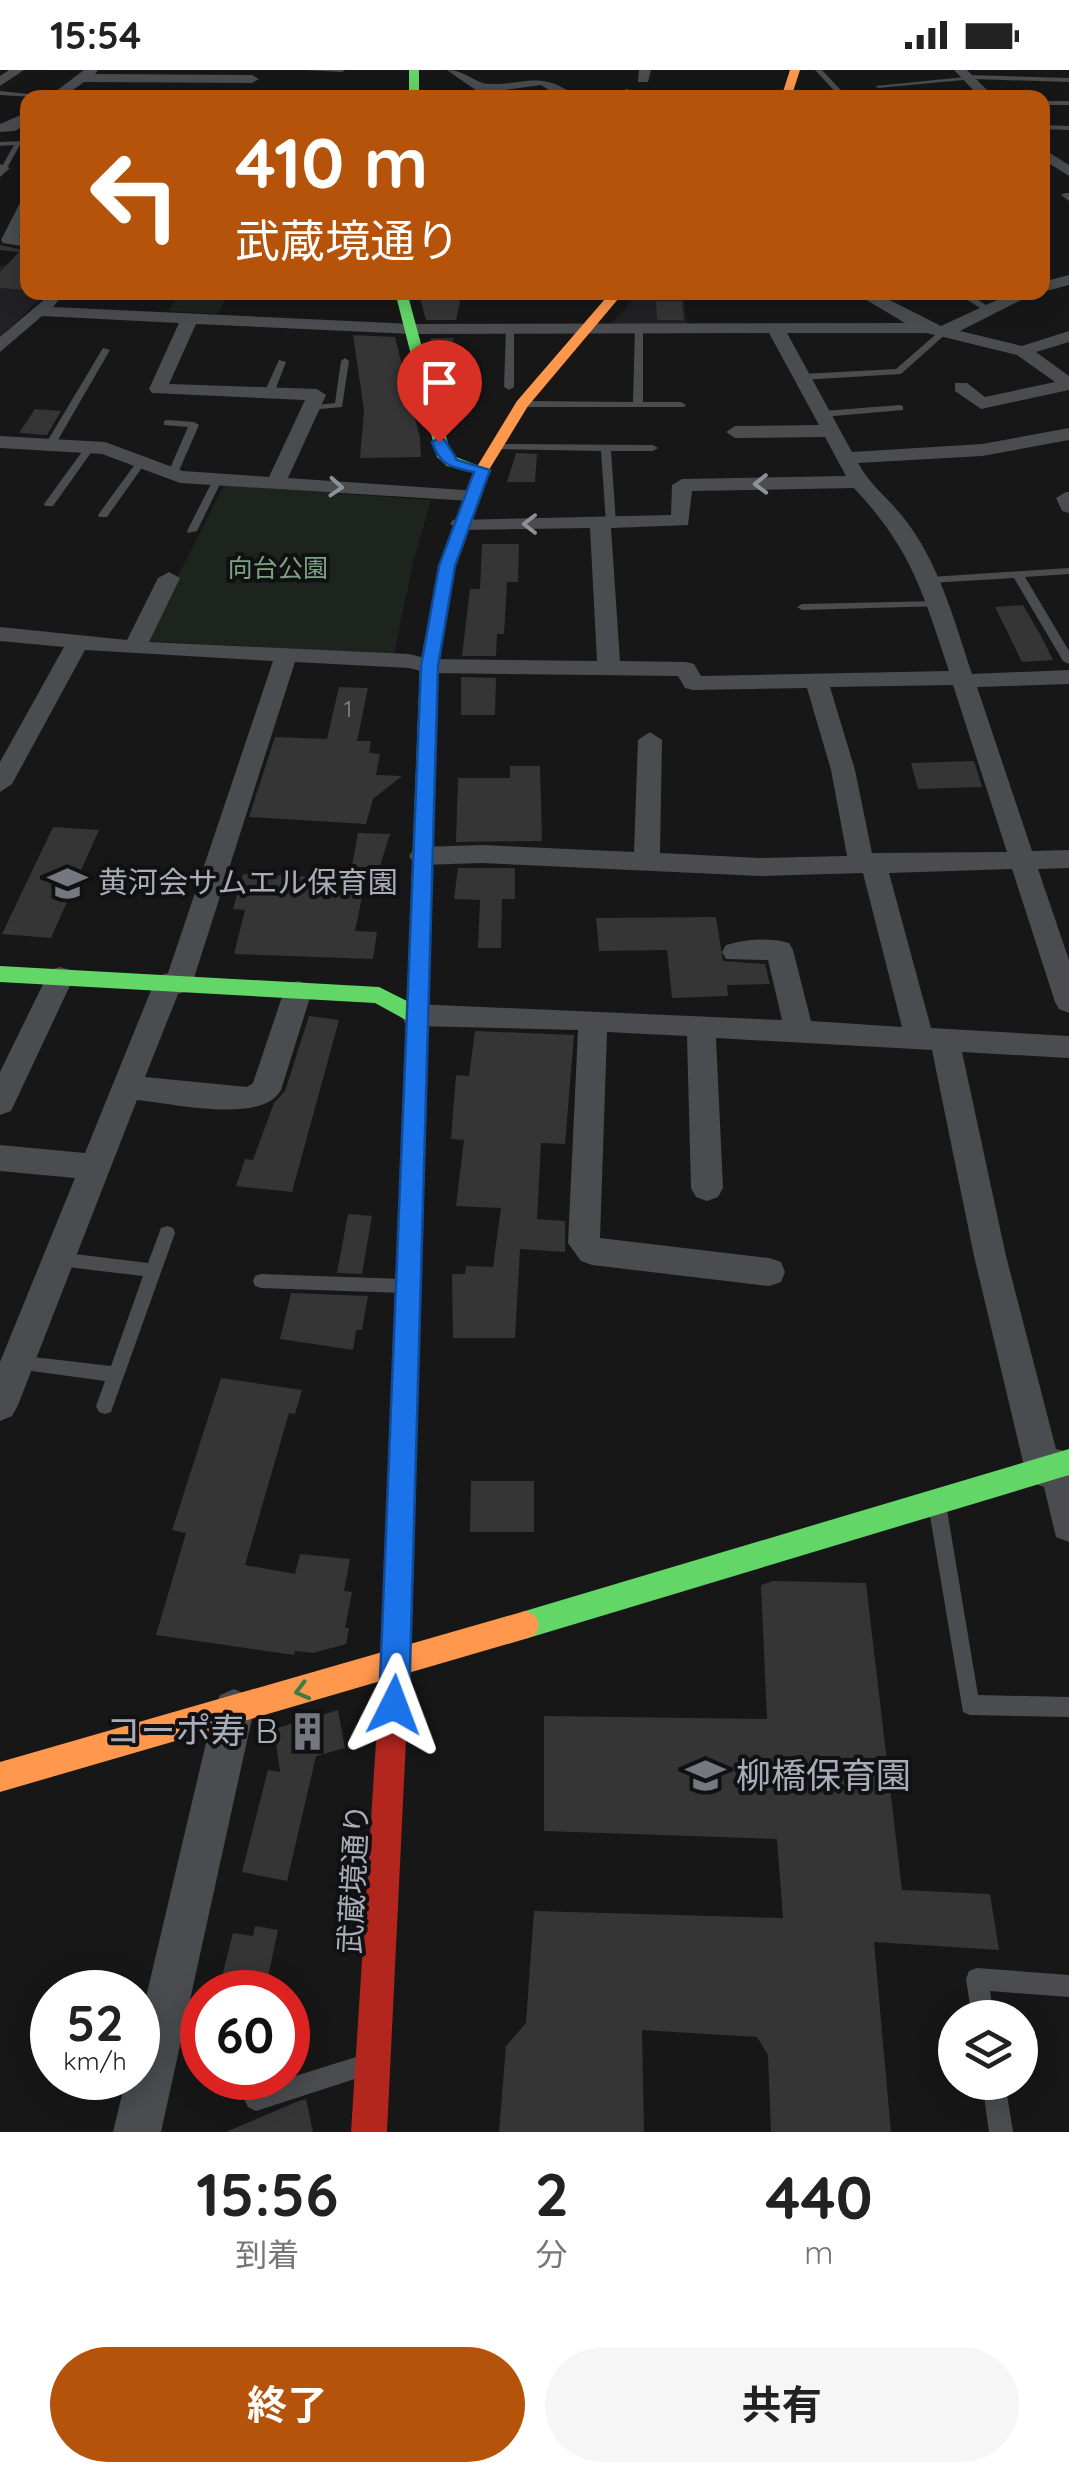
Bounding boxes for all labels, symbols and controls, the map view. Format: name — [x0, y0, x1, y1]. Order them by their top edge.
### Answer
text: 15:54 — [50, 11, 141, 59]
text: 410 m — [235, 118, 428, 206]
icon: left — [70, 130, 200, 260]
text: 武蔵境通り — [235, 212, 460, 268]
pin — [397, 340, 482, 443]
icon: arrive — [412, 355, 467, 410]
one-way arrow — [753, 473, 768, 495]
one-way arrow — [329, 476, 345, 497]
one-way arrow — [522, 513, 538, 535]
park label: 向台公園 — [228, 552, 328, 583]
house number: 1 — [344, 695, 352, 723]
school or university icon: 黄河会サムエル保育園 — [47, 862, 89, 904]
place label: 黄河会サムエル保育園 — [98, 863, 397, 901]
position arrow — [342, 1653, 446, 1757]
one-way arrow — [294, 1679, 311, 1700]
place label: コーポ寿 B — [106, 1708, 278, 1752]
building icon: コーポ寿 B — [287, 1710, 329, 1752]
place label: 柳橋保育園 — [736, 1753, 911, 1797]
school or university icon: 柳橋保育園 — [685, 1755, 727, 1797]
street label: 武蔵境通り — [330, 1803, 376, 1955]
speed limit sign: 60 — [180, 1970, 310, 2100]
text: 52 — [66, 1991, 124, 2054]
map controls — [938, 2000, 1038, 2100]
button: layers — [938, 2000, 1038, 2100]
text: km/h — [63, 2045, 127, 2076]
text: 15:56 — [196, 2156, 338, 2231]
text: 2 — [535, 2156, 569, 2231]
text: 440 — [765, 2159, 873, 2234]
text: m — [804, 2232, 834, 2272]
text: 到着 — [235, 2234, 299, 2274]
text: 分 — [536, 2234, 568, 2274]
button: 終了 — [50, 2347, 525, 2462]
button: 共有 — [545, 2347, 1019, 2462]

